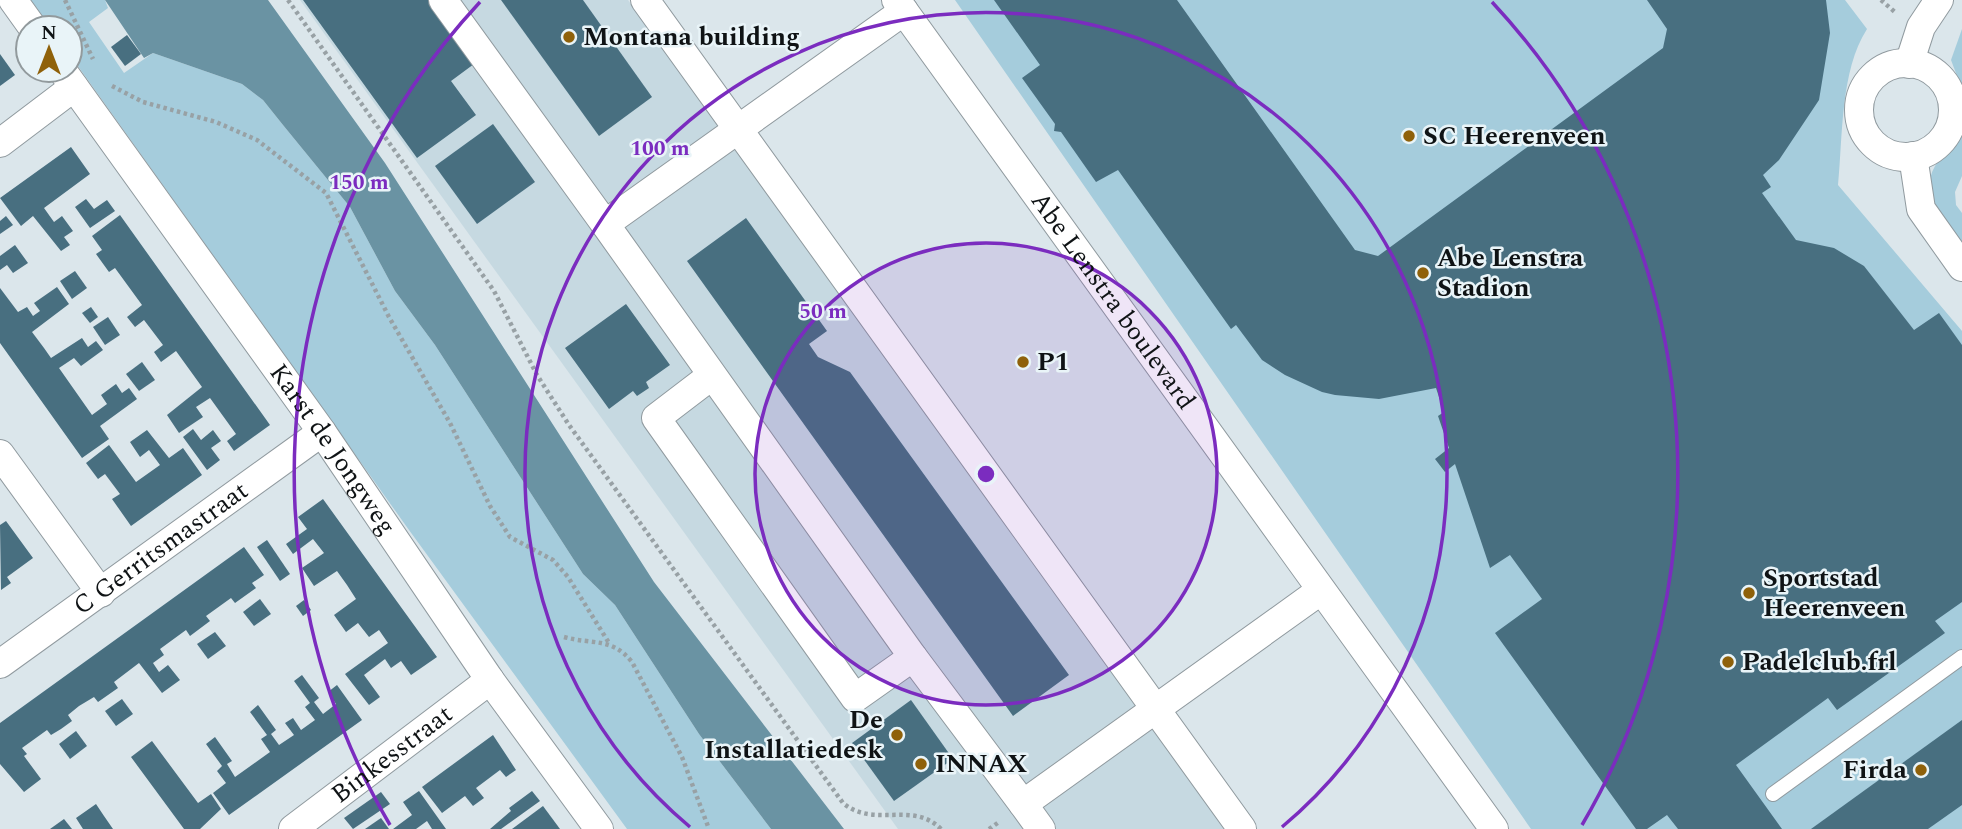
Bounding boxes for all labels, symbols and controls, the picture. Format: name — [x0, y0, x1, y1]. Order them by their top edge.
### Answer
north arrow — [14, 14, 84, 84]
place label: Montana building — [583, 17, 800, 57]
text: N — [41, 19, 57, 48]
marker: Montana building — [561, 29, 577, 45]
place label: SC Heerenveen — [1423, 116, 1605, 156]
marker: SC Heerenveen — [1401, 128, 1417, 144]
text: 100 m — [630, 133, 690, 165]
text: 150 m — [329, 167, 389, 199]
street label: Abe Lenstra boulevard — [1021, 183, 1206, 418]
place label: Abe Lenstra Stadion — [1437, 238, 1584, 308]
marker: Abe Lenstra Stadion — [1415, 265, 1431, 281]
text: 50 m — [799, 296, 847, 328]
place label: P1 — [1037, 342, 1069, 382]
marker: P1 — [1015, 354, 1031, 370]
street label: Karst de Jongweg — [259, 355, 406, 543]
centre of rings — [974, 462, 998, 486]
street label: C Gerritsmastraat — [65, 471, 257, 625]
place label: Sportstad Heerenveen — [1763, 558, 1905, 628]
marker: Sportstad Heerenveen — [1741, 585, 1757, 601]
place label: Padelclub.frl — [1742, 642, 1897, 682]
marker: Padelclub.frl — [1720, 654, 1736, 670]
street label: Binkesstraat — [323, 695, 461, 813]
place label: De Installatiedesk — [704, 700, 883, 770]
marker: De Installatiedesk — [889, 727, 905, 743]
place label: INNAX — [935, 744, 1028, 784]
place label: Firda — [1842, 750, 1908, 790]
marker: INNAX — [913, 756, 929, 772]
marker: Firda — [1913, 762, 1929, 778]

